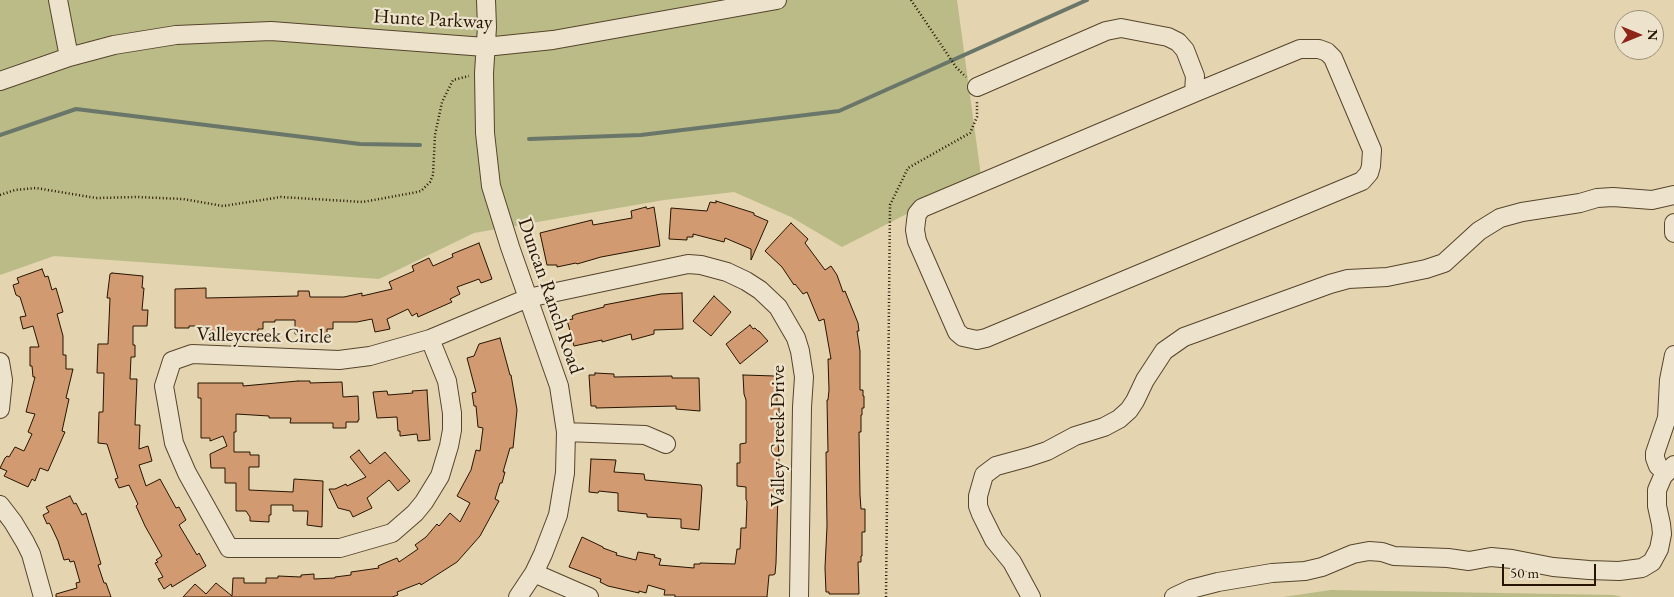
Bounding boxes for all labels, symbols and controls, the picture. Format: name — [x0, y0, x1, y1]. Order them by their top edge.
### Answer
street label: Hunte Parkway — [373, 5, 493, 35]
north arrow — [1614, 10, 1664, 60]
text: N — [1644, 29, 1662, 41]
street label: Duncan Ranch Road — [512, 215, 588, 377]
street label: Valleycreek Circle — [196, 323, 332, 349]
street label: Valley Creek Drive — [767, 365, 791, 507]
scale bar — [1504, 554, 1598, 586]
text: 50 m — [1510, 563, 1539, 582]

